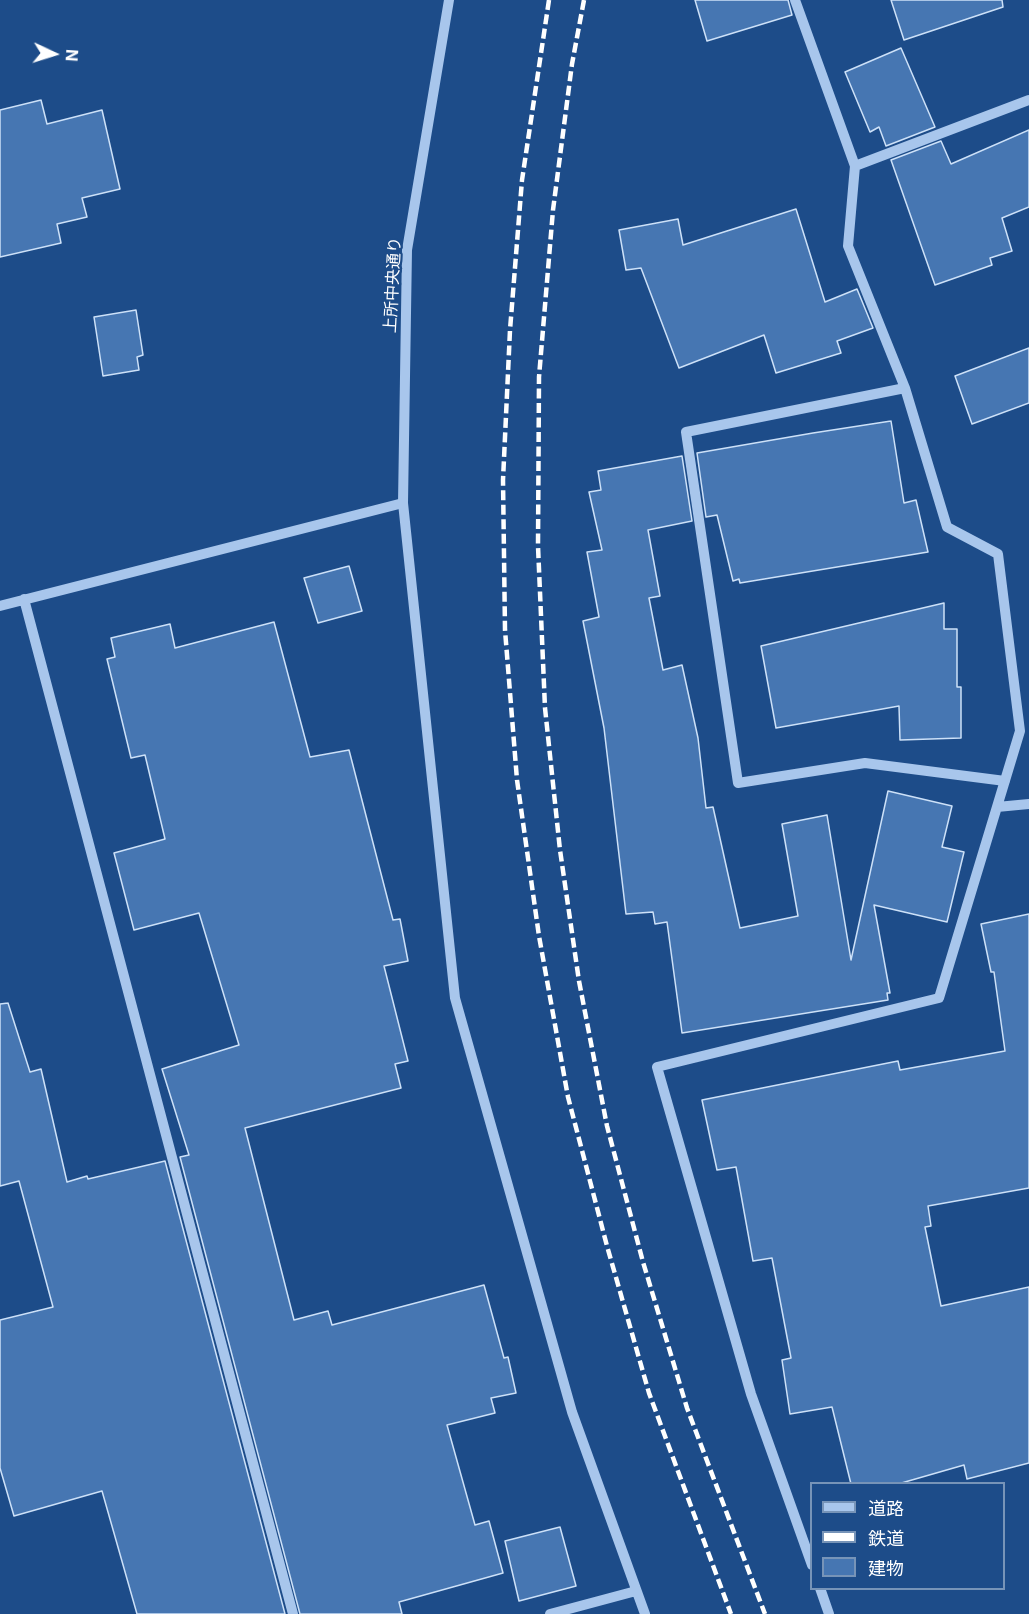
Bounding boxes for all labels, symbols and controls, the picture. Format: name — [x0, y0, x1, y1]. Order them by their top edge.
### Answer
north arrow — [24, 24, 84, 84]
text: N — [62, 48, 82, 62]
street label: 上所中央通り — [381, 237, 405, 333]
legend — [810, 1482, 1005, 1590]
text: 道路 — [868, 1498, 904, 1519]
text: 鉄道 — [868, 1528, 904, 1549]
text: 建物 — [868, 1558, 904, 1579]

